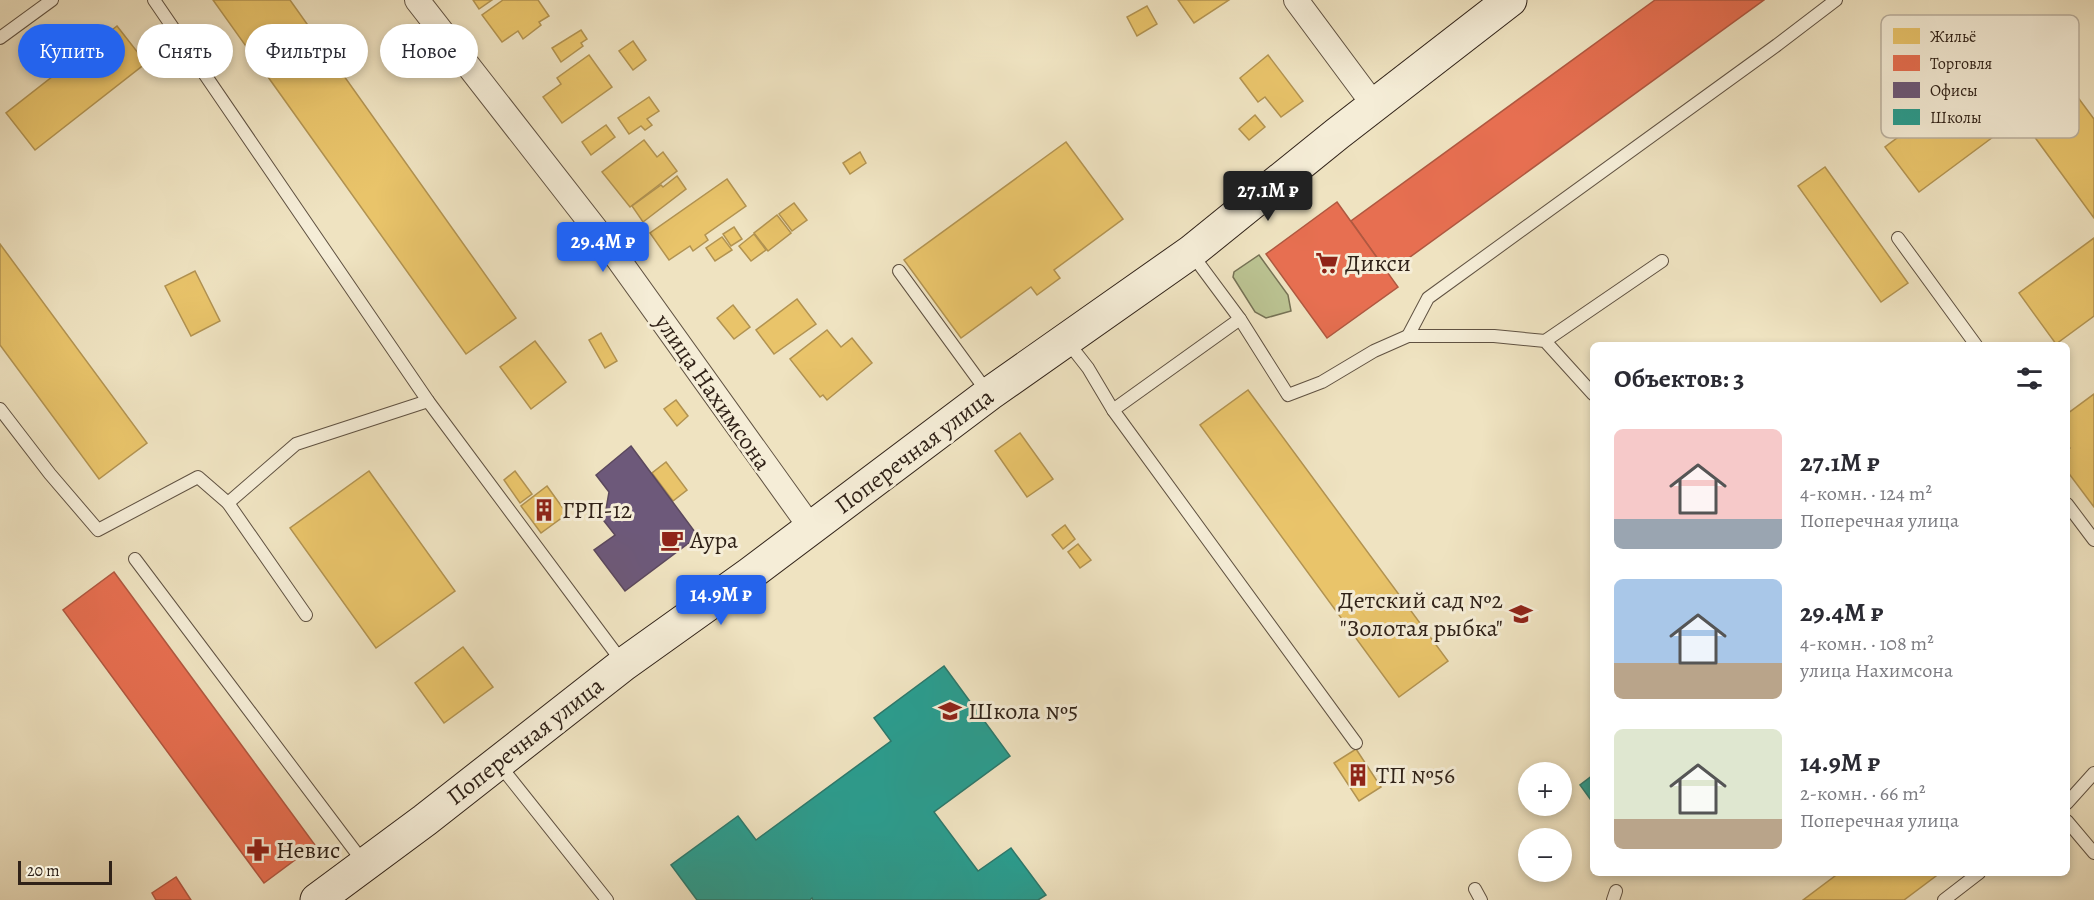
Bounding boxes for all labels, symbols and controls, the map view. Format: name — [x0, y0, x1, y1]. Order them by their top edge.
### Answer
legend — [1881, 15, 2079, 138]
chip: Купить — [18, 24, 125, 78]
chip: Снять — [137, 24, 233, 78]
chip: Фильтры — [245, 24, 368, 78]
chip: Новое — [380, 24, 478, 78]
text: Жильё — [1930, 26, 1976, 48]
text: Торговля — [1930, 53, 1993, 75]
text: Офисы — [1930, 80, 1978, 102]
text: Школы — [1930, 107, 1982, 129]
pin: 27.1M ₽ — [1213, 171, 1323, 222]
text: 27.1M ₽ — [1237, 177, 1299, 204]
pin: 29.4M ₽ — [548, 222, 658, 273]
text: 29.4M ₽ — [571, 228, 635, 255]
place label: Дикси — [1345, 247, 1411, 279]
supermarket icon: Дикси — [1314, 250, 1340, 276]
street label: улица Нахимсона — [647, 307, 779, 476]
text: Объектов: 3 — [1614, 361, 1744, 396]
icon: filters — [2013, 362, 2046, 395]
street label: Поперечная улица — [828, 381, 1000, 521]
text: 27.1M ₽ — [1800, 445, 1880, 480]
icon: home — [1662, 453, 1734, 525]
text: 4-комн. · 124 m² — [1800, 480, 1932, 507]
place label: ГРП-12 — [562, 494, 632, 526]
building icon: ГРП-12 — [531, 497, 557, 523]
text: Поперечная улица — [1800, 507, 1959, 534]
place label: Аура — [689, 524, 738, 556]
cafe icon: Аура — [659, 527, 685, 553]
pin: 14.9M ₽ — [666, 575, 776, 626]
text: 14.9M ₽ — [690, 581, 752, 608]
place label: Детский сад №2 "Золотая рыбка" — [1338, 584, 1503, 644]
text: 29.4M ₽ — [1800, 595, 1884, 630]
school or university icon: Детский сад №2 "Золотая рыбка" — [1508, 601, 1534, 627]
icon: home — [1662, 603, 1734, 675]
text: 4-комн. · 108 m² — [1800, 630, 1934, 657]
text: улица Нахимсона — [1800, 657, 1953, 684]
street label: Поперечная улица — [440, 670, 610, 812]
place label: Школа №5 — [968, 695, 1078, 727]
school or university icon: Школа №5 — [937, 698, 963, 724]
text: 14.9M ₽ — [1800, 745, 1880, 780]
icon: home — [1662, 753, 1734, 825]
place label: ТП №56 — [1376, 759, 1455, 791]
building icon: ТП №56 — [1345, 762, 1371, 788]
map controls — [1518, 762, 1572, 882]
button: + — [1518, 762, 1572, 816]
text: 2-комн. · 66 m² — [1800, 780, 1925, 807]
text: Поперечная улица — [1800, 807, 1959, 834]
button: − — [1518, 828, 1572, 882]
place label: Невис — [276, 834, 340, 866]
pharmacy icon: Невис — [245, 837, 271, 863]
scale bar — [18, 858, 112, 886]
text: 20 m — [27, 860, 60, 882]

